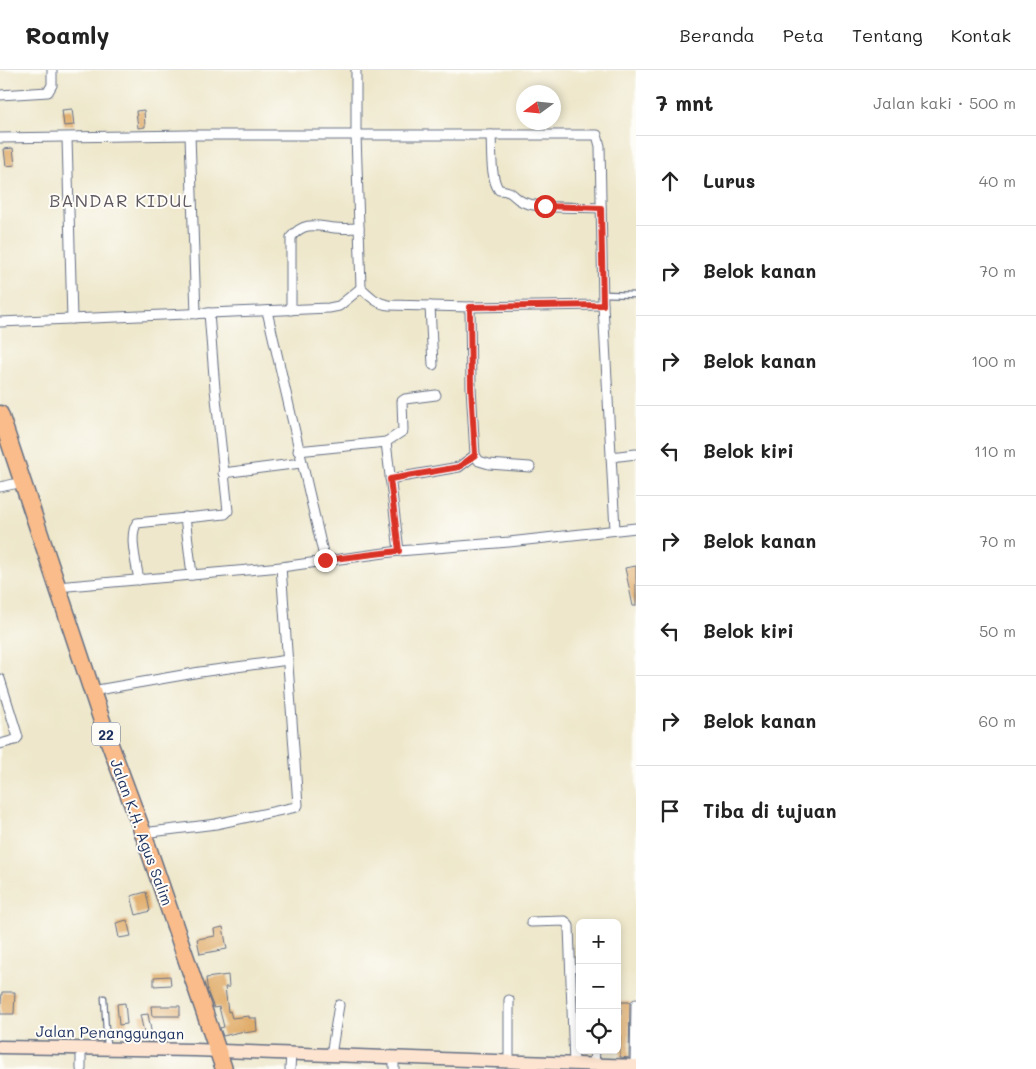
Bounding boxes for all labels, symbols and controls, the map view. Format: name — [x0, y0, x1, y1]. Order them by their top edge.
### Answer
text: Roamly — [25, 19, 109, 50]
text: Beranda — [680, 23, 755, 47]
text: Peta — [783, 23, 824, 47]
text: Tentang — [852, 23, 923, 47]
text: Kontak — [951, 23, 1011, 47]
north arrow — [516, 85, 561, 130]
text: 7 mnt — [656, 89, 713, 116]
text: Jalan kaki · 500 m — [873, 92, 1016, 113]
icon: ahead — [656, 167, 684, 195]
text: Lurus — [703, 168, 755, 193]
text: 40 m — [979, 170, 1016, 191]
district label: BANDAR KIDUL — [49, 188, 193, 212]
route start — [534, 195, 557, 218]
icon: right — [656, 257, 684, 285]
text: Belok kanan — [703, 258, 816, 283]
text: 70 m — [979, 260, 1016, 281]
icon: right — [656, 347, 684, 375]
text: Belok kanan — [703, 348, 816, 373]
text: 100 m — [971, 350, 1016, 371]
icon: left — [656, 437, 684, 465]
text: Belok kiri — [703, 438, 794, 463]
text: 110 m — [974, 440, 1016, 461]
icon: right — [656, 527, 684, 555]
text: Belok kanan — [703, 528, 816, 553]
text: 70 m — [979, 530, 1016, 551]
route end — [314, 549, 337, 572]
icon: left — [656, 617, 684, 645]
text: Belok kiri — [703, 618, 794, 643]
text: 50 m — [979, 620, 1016, 641]
icon: right — [656, 707, 684, 735]
text: Belok kanan — [703, 708, 816, 733]
text: 60 m — [979, 710, 1016, 731]
road number: 22 — [92, 722, 120, 746]
street label: Jalan K.H. Agus Salim — [106, 756, 178, 908]
icon: arrive — [656, 797, 684, 825]
text: Tiba di tujuan — [703, 798, 836, 823]
map controls — [576, 919, 621, 1054]
button: + — [576, 919, 621, 964]
button: − — [576, 964, 621, 1009]
button: locate — [576, 1009, 621, 1054]
street label: Jalan Penanggungan — [36, 1021, 184, 1043]

